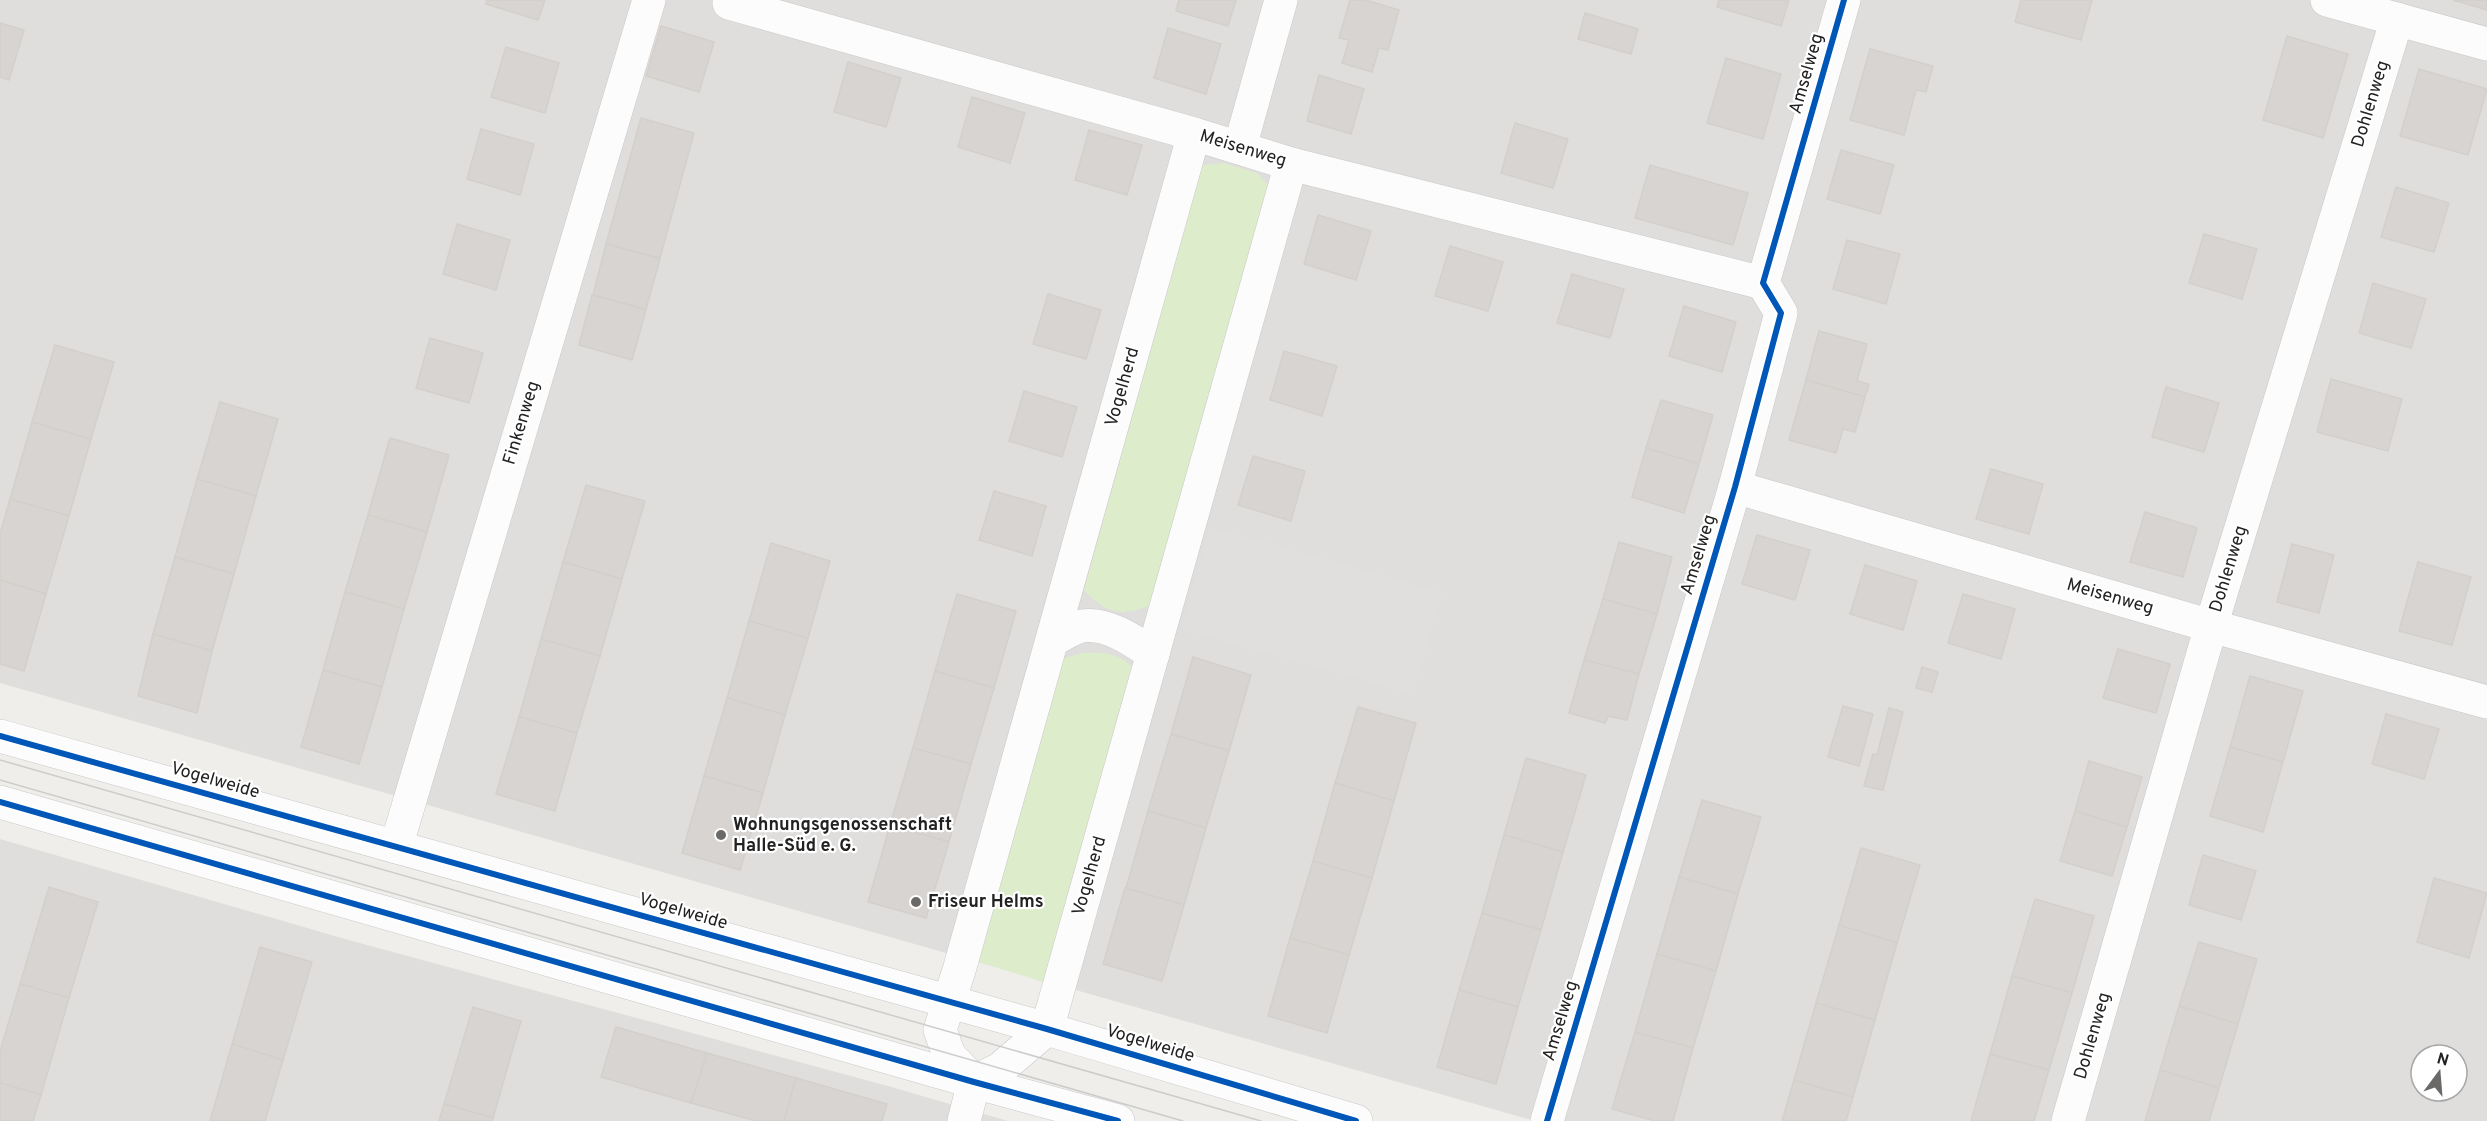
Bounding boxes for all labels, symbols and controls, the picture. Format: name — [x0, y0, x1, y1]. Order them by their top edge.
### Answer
street label: Amselweg — [1785, 31, 1829, 117]
street label: Dohlenweg — [2347, 58, 2395, 150]
street label: Meisenweg — [1197, 125, 1289, 173]
street label: Vogelherd — [1101, 345, 1145, 429]
street label: Finkenweg — [498, 378, 546, 468]
street label: Amselweg — [1676, 512, 1722, 598]
street label: Dohlenweg — [2205, 523, 2253, 615]
street label: Meisenweg — [2064, 574, 2156, 620]
street label: Vogelweide — [168, 757, 262, 805]
place label: Wohnungsgenossenschaft Halle-Süd e. G. — [733, 814, 952, 858]
marker: Wohnungsgenossenschaft Halle-Süd e. G. — [714, 828, 728, 842]
street label: Vogelherd — [1068, 834, 1112, 918]
street label: Vogelweide — [636, 888, 730, 936]
place label: Friseur Helms — [928, 891, 1044, 914]
marker: Friseur Helms — [909, 895, 923, 909]
street label: Amselweg — [1538, 978, 1584, 1064]
street label: Dohlenweg — [2070, 990, 2116, 1082]
street label: Vogelweide — [1103, 1020, 1197, 1068]
north arrow — [2409, 1043, 2469, 1103]
text: N — [2434, 1049, 2451, 1072]

